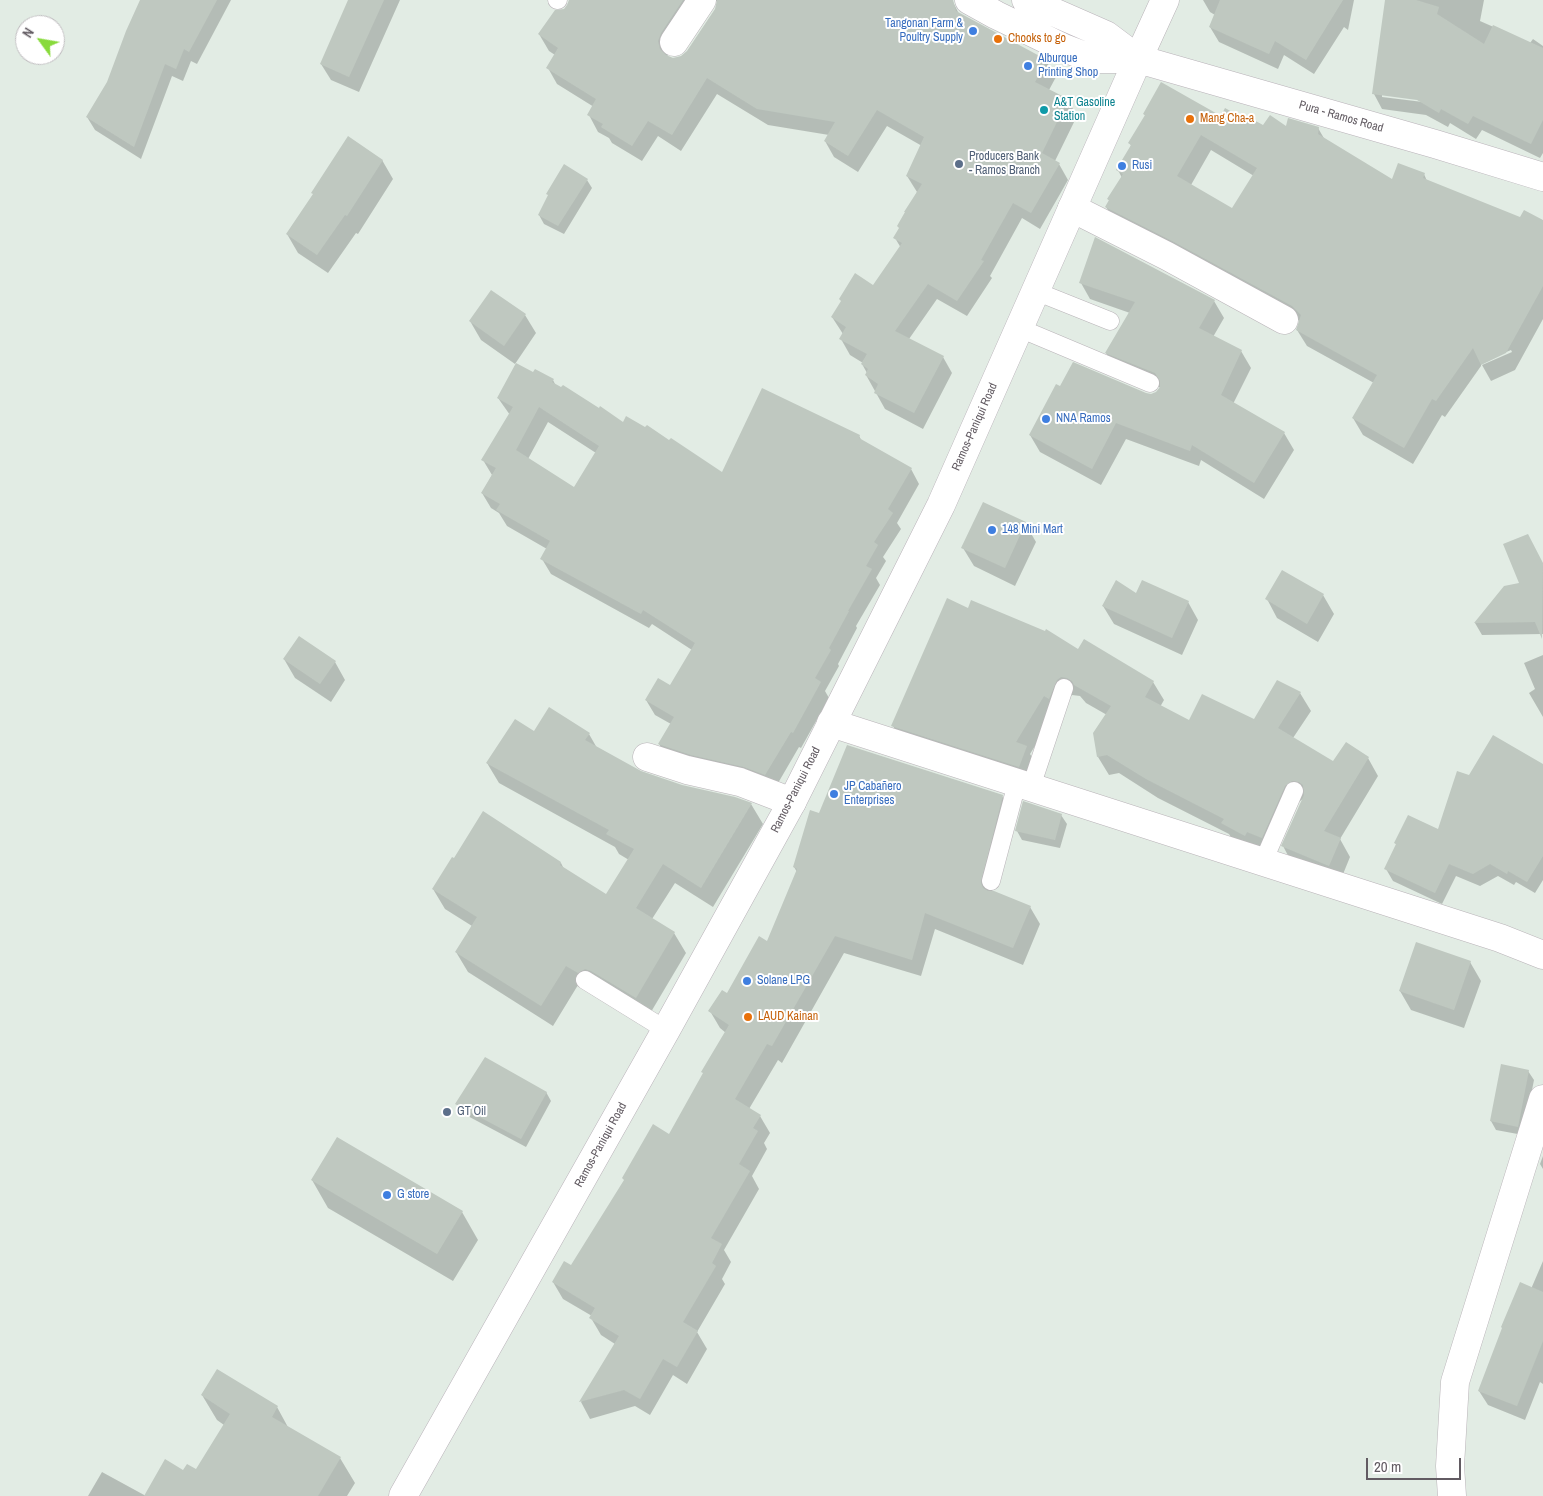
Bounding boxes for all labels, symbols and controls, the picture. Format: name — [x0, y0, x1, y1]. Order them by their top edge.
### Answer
north arrow — [15, 15, 65, 65]
place label: Tangonan Farm & Poultry Supply — [885, 17, 963, 45]
text: N — [18, 24, 38, 41]
marker: Tangonan Farm & Poultry Supply — [967, 25, 979, 37]
place label: Chooks to go — [1008, 32, 1066, 46]
marker: Chooks to go — [992, 33, 1004, 45]
place label: Alburque Printing Shop — [1038, 52, 1098, 80]
marker: Alburque Printing Shop — [1022, 60, 1034, 72]
place label: A&T Gasoline Station — [1054, 96, 1115, 124]
street label: Pura - Ramos Road — [1297, 98, 1385, 136]
marker: A&T Gasoline Station — [1038, 104, 1050, 116]
place label: Mang Cha-a — [1200, 112, 1254, 126]
marker: Mang Cha-a — [1184, 113, 1196, 125]
place label: Producers Bank - Ramos Branch — [969, 150, 1040, 178]
marker: Producers Bank - Ramos Branch — [953, 158, 965, 170]
place label: Rusi — [1132, 159, 1152, 173]
marker: Rusi — [1116, 160, 1128, 172]
street label: Ramos-Paniqui Road — [949, 381, 1001, 473]
place label: NNA Ramos — [1056, 412, 1111, 426]
marker: NNA Ramos — [1040, 413, 1052, 425]
place label: 148 Mini Mart — [1002, 523, 1063, 537]
marker: 148 Mini Mart — [986, 524, 998, 536]
street label: Ramos-Paniqui Road — [768, 745, 824, 835]
place label: JP Cabañero Enterprises — [844, 780, 901, 808]
marker: JP Cabañero Enterprises — [828, 788, 840, 800]
place label: Solane LPG — [757, 974, 810, 988]
marker: Solane LPG — [741, 975, 753, 987]
place label: LAUD Kainan — [758, 1010, 818, 1024]
marker: LAUD Kainan — [742, 1011, 754, 1023]
street label: Ramos-Paniqui Road — [572, 1100, 630, 1190]
place label: GT Oil — [457, 1105, 486, 1119]
marker: GT Oil — [441, 1106, 453, 1118]
place label: G store — [397, 1188, 429, 1202]
marker: G store — [381, 1189, 393, 1201]
scale bar — [1368, 1448, 1463, 1480]
text: 20 m — [1374, 1456, 1401, 1477]

